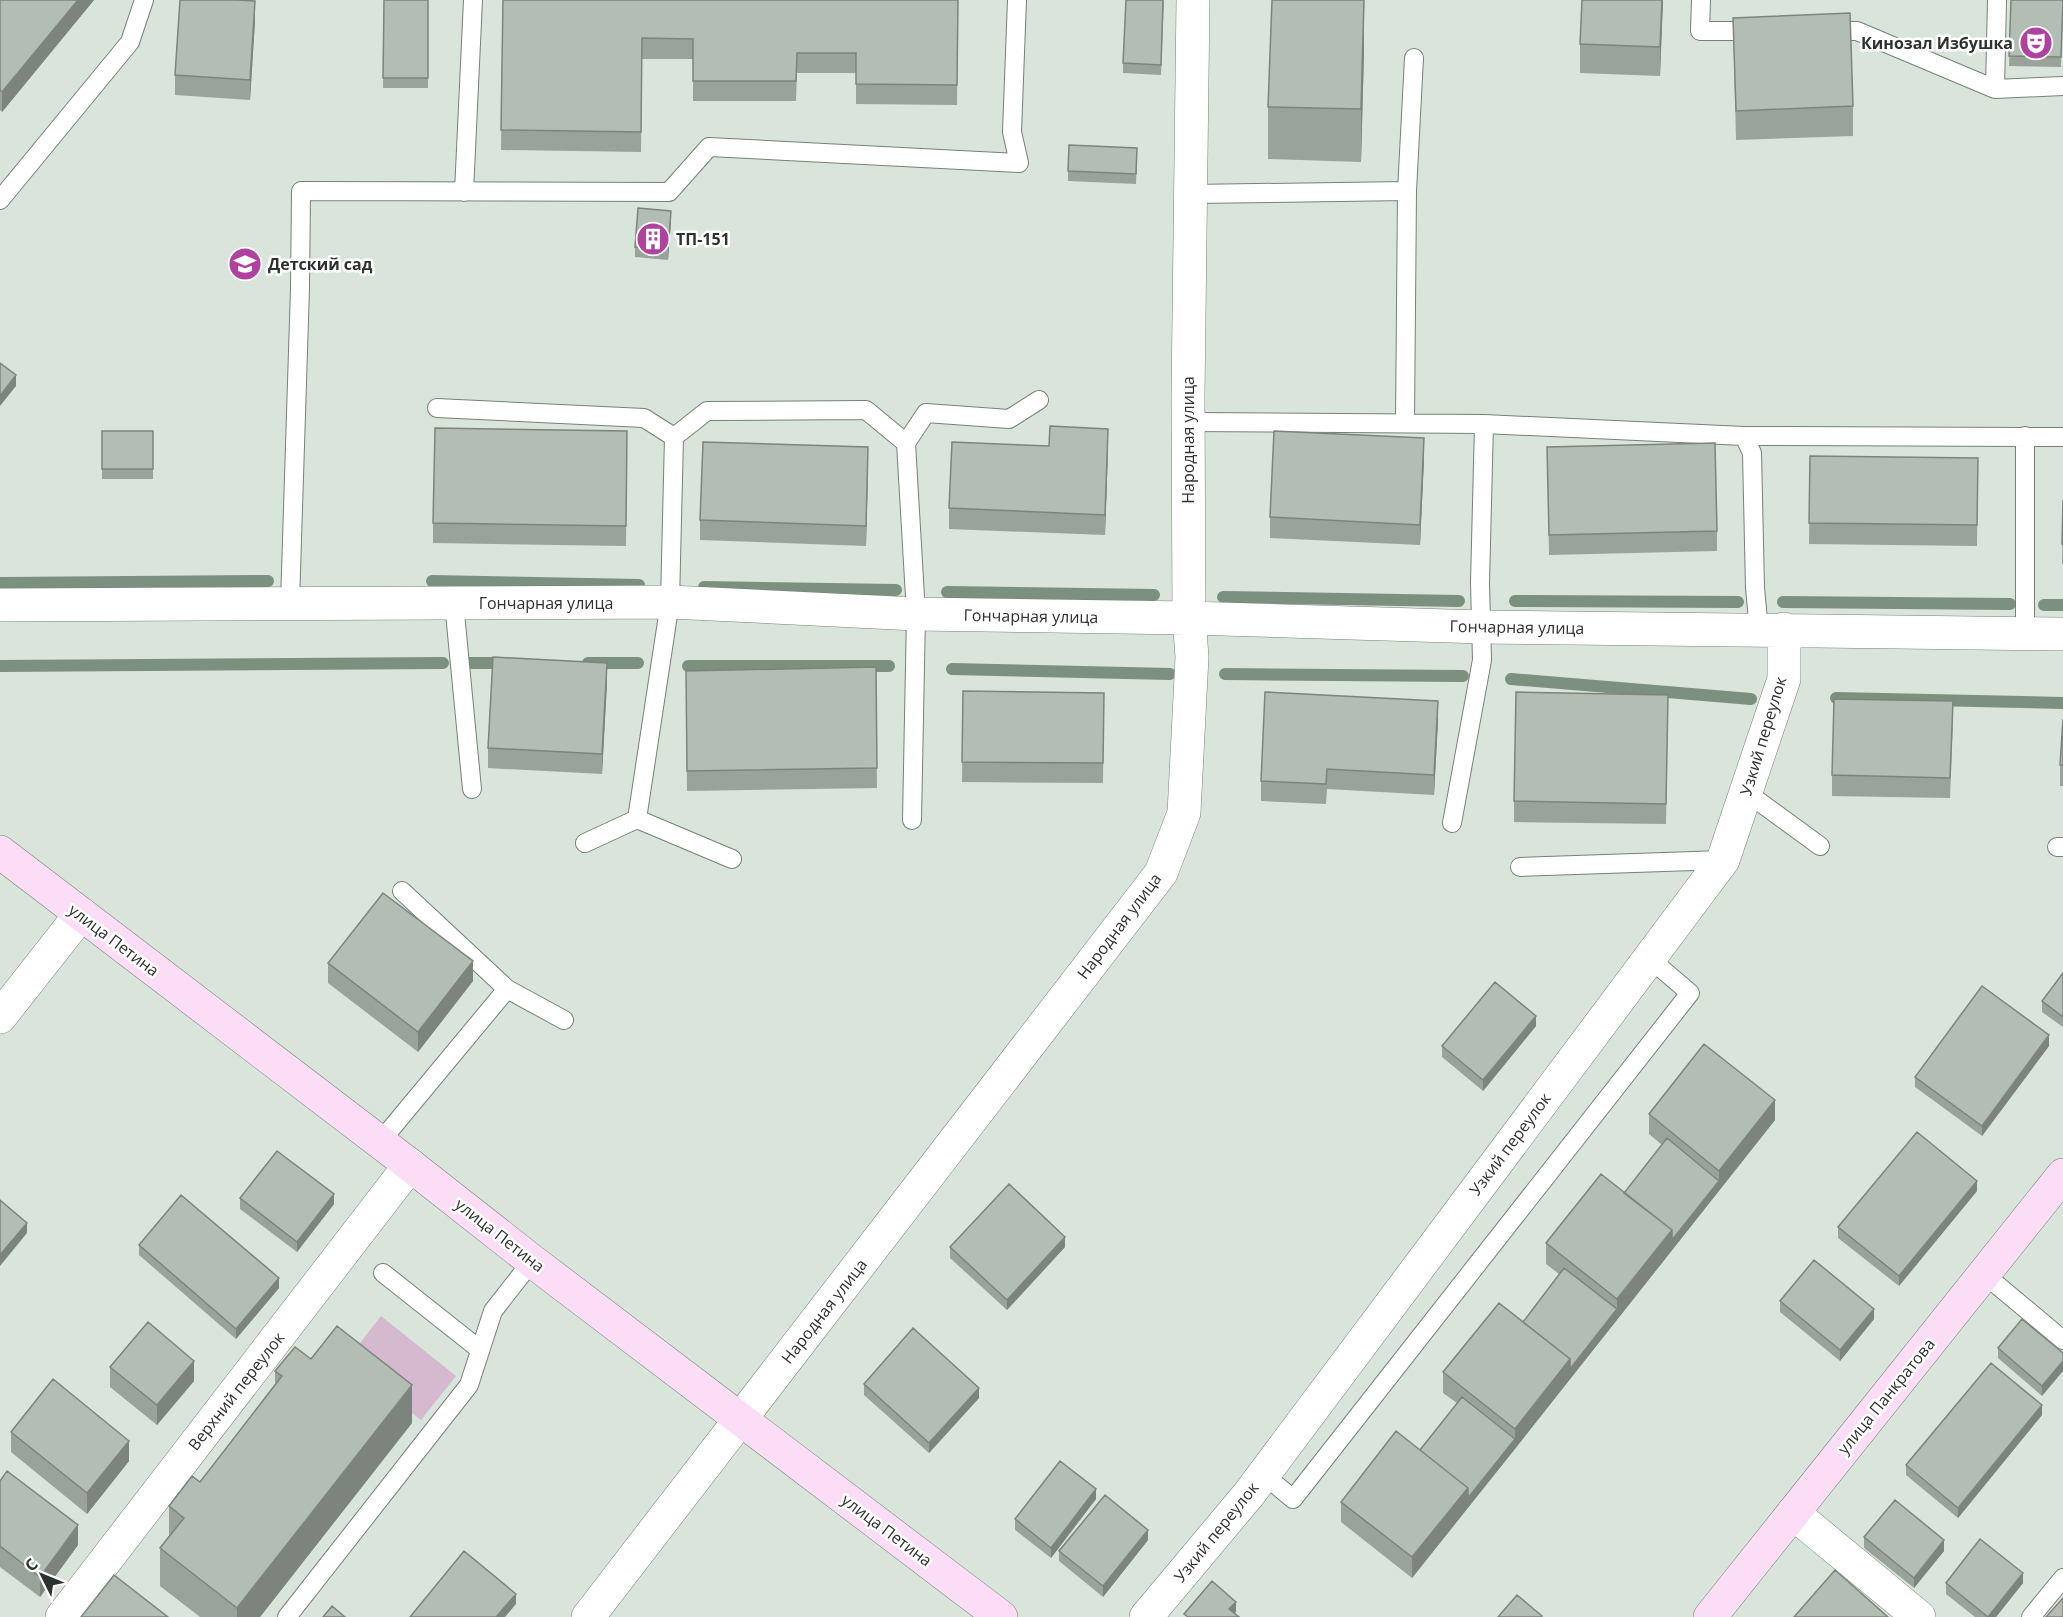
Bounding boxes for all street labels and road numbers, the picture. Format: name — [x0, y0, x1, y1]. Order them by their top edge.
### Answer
street label: Народная улица — [1177, 376, 1199, 504]
street label: Гончарная улица — [479, 592, 613, 614]
street label: Гончарная улица — [963, 604, 1099, 628]
street label: Гончарная улица — [1449, 615, 1585, 639]
street label: Узкий переулок — [1734, 673, 1792, 798]
street label: Народная улица — [1072, 868, 1166, 984]
street label: улица Петина — [64, 899, 164, 981]
street label: Узкий переулок — [1464, 1088, 1556, 1200]
street label: улица Петина — [451, 1193, 549, 1277]
street label: Народная улица — [776, 1254, 872, 1368]
street label: Верхний переулок — [183, 1327, 290, 1455]
street label: улица Панкратова — [1832, 1333, 1940, 1459]
street label: Узкий переулок — [1169, 1477, 1264, 1587]
street label: улица Петина — [837, 1489, 937, 1571]

